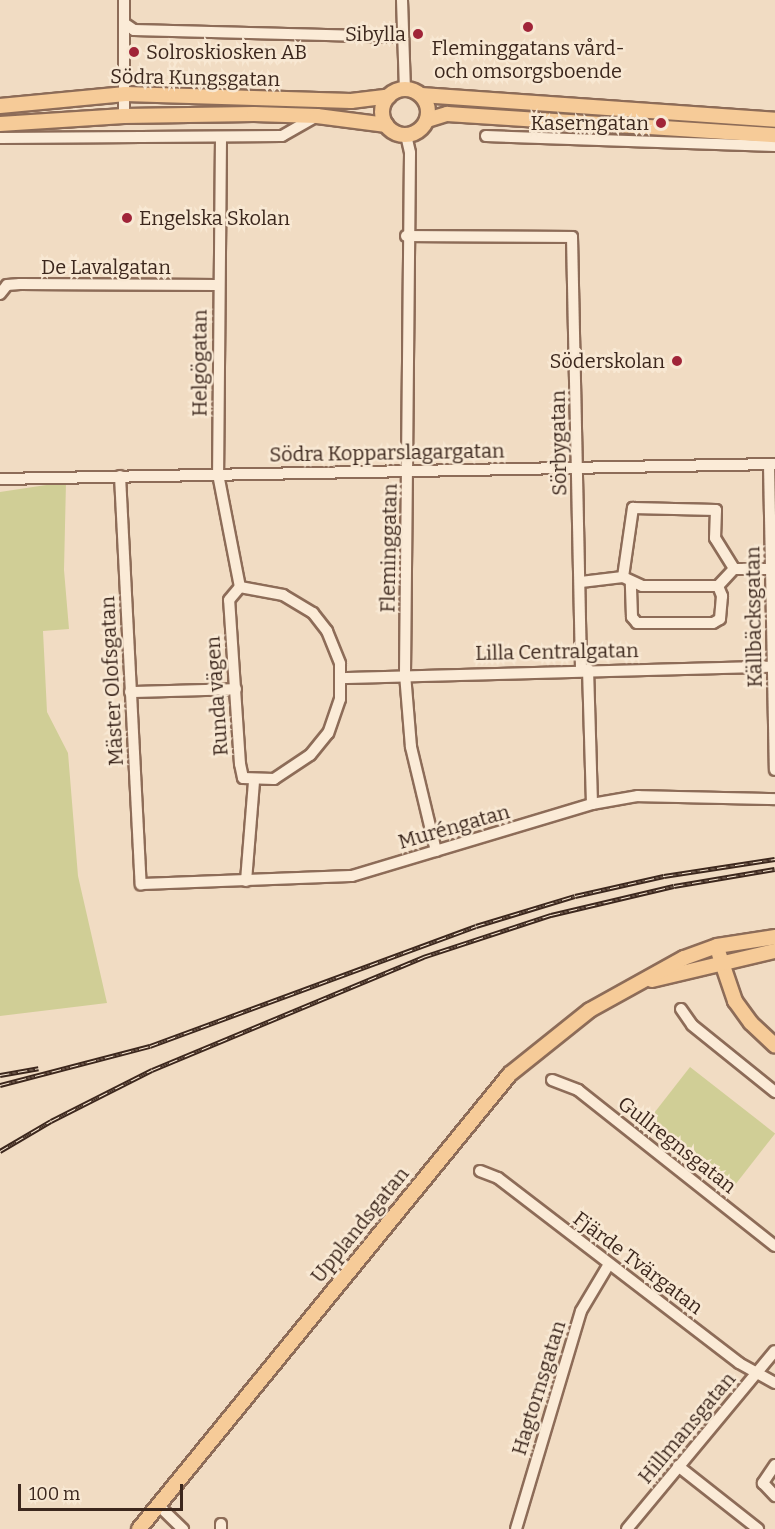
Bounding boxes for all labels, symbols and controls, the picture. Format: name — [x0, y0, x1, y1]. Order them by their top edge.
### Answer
marker: Fleminggatans vård- och omsorgsboende — [521, 20, 535, 34]
place label: Sibylla — [345, 22, 406, 46]
marker: Sibylla — [411, 27, 425, 41]
place label: Fleminggatans vård- och omsorgsboende — [431, 36, 625, 83]
place label: Solroskiosken AB — [146, 40, 307, 64]
marker: Solroskiosken AB — [127, 45, 141, 59]
street label: Södra Kungsgatan — [110, 65, 280, 91]
place label: Kaserngatan — [530, 111, 649, 135]
marker: Kaserngatan — [654, 116, 668, 130]
place label: Engelska Skolan — [139, 206, 290, 230]
marker: Engelska Skolan — [120, 211, 134, 225]
street label: De Lavalgatan — [41, 255, 171, 279]
street label: Helgögatan — [188, 309, 212, 417]
place label: Söderskolan — [550, 349, 665, 373]
marker: Söderskolan — [670, 354, 684, 368]
street label: Sörbygatan — [546, 390, 572, 496]
street label: Södra Kopparslagargatan — [269, 439, 505, 467]
street label: Fleminggatan — [376, 483, 402, 613]
street label: Källbäcksgatan — [741, 546, 767, 688]
street label: Mäster Olofsgatan — [96, 596, 128, 766]
street label: Runda vägen — [201, 635, 233, 757]
street label: Lilla Centralgatan — [475, 639, 639, 665]
street label: Muréngatan — [396, 800, 512, 854]
street label: Gullregnsgatan — [613, 1091, 741, 1199]
street label: Upplandsgatan — [306, 1162, 414, 1288]
street label: Fjärde Tvärgatan — [568, 1206, 708, 1320]
street label: Hagtornsgatan — [507, 1318, 571, 1458]
street label: Hillmansgatan — [633, 1367, 741, 1489]
scale bar — [21, 1472, 186, 1510]
text: 100 m — [29, 1483, 80, 1505]

